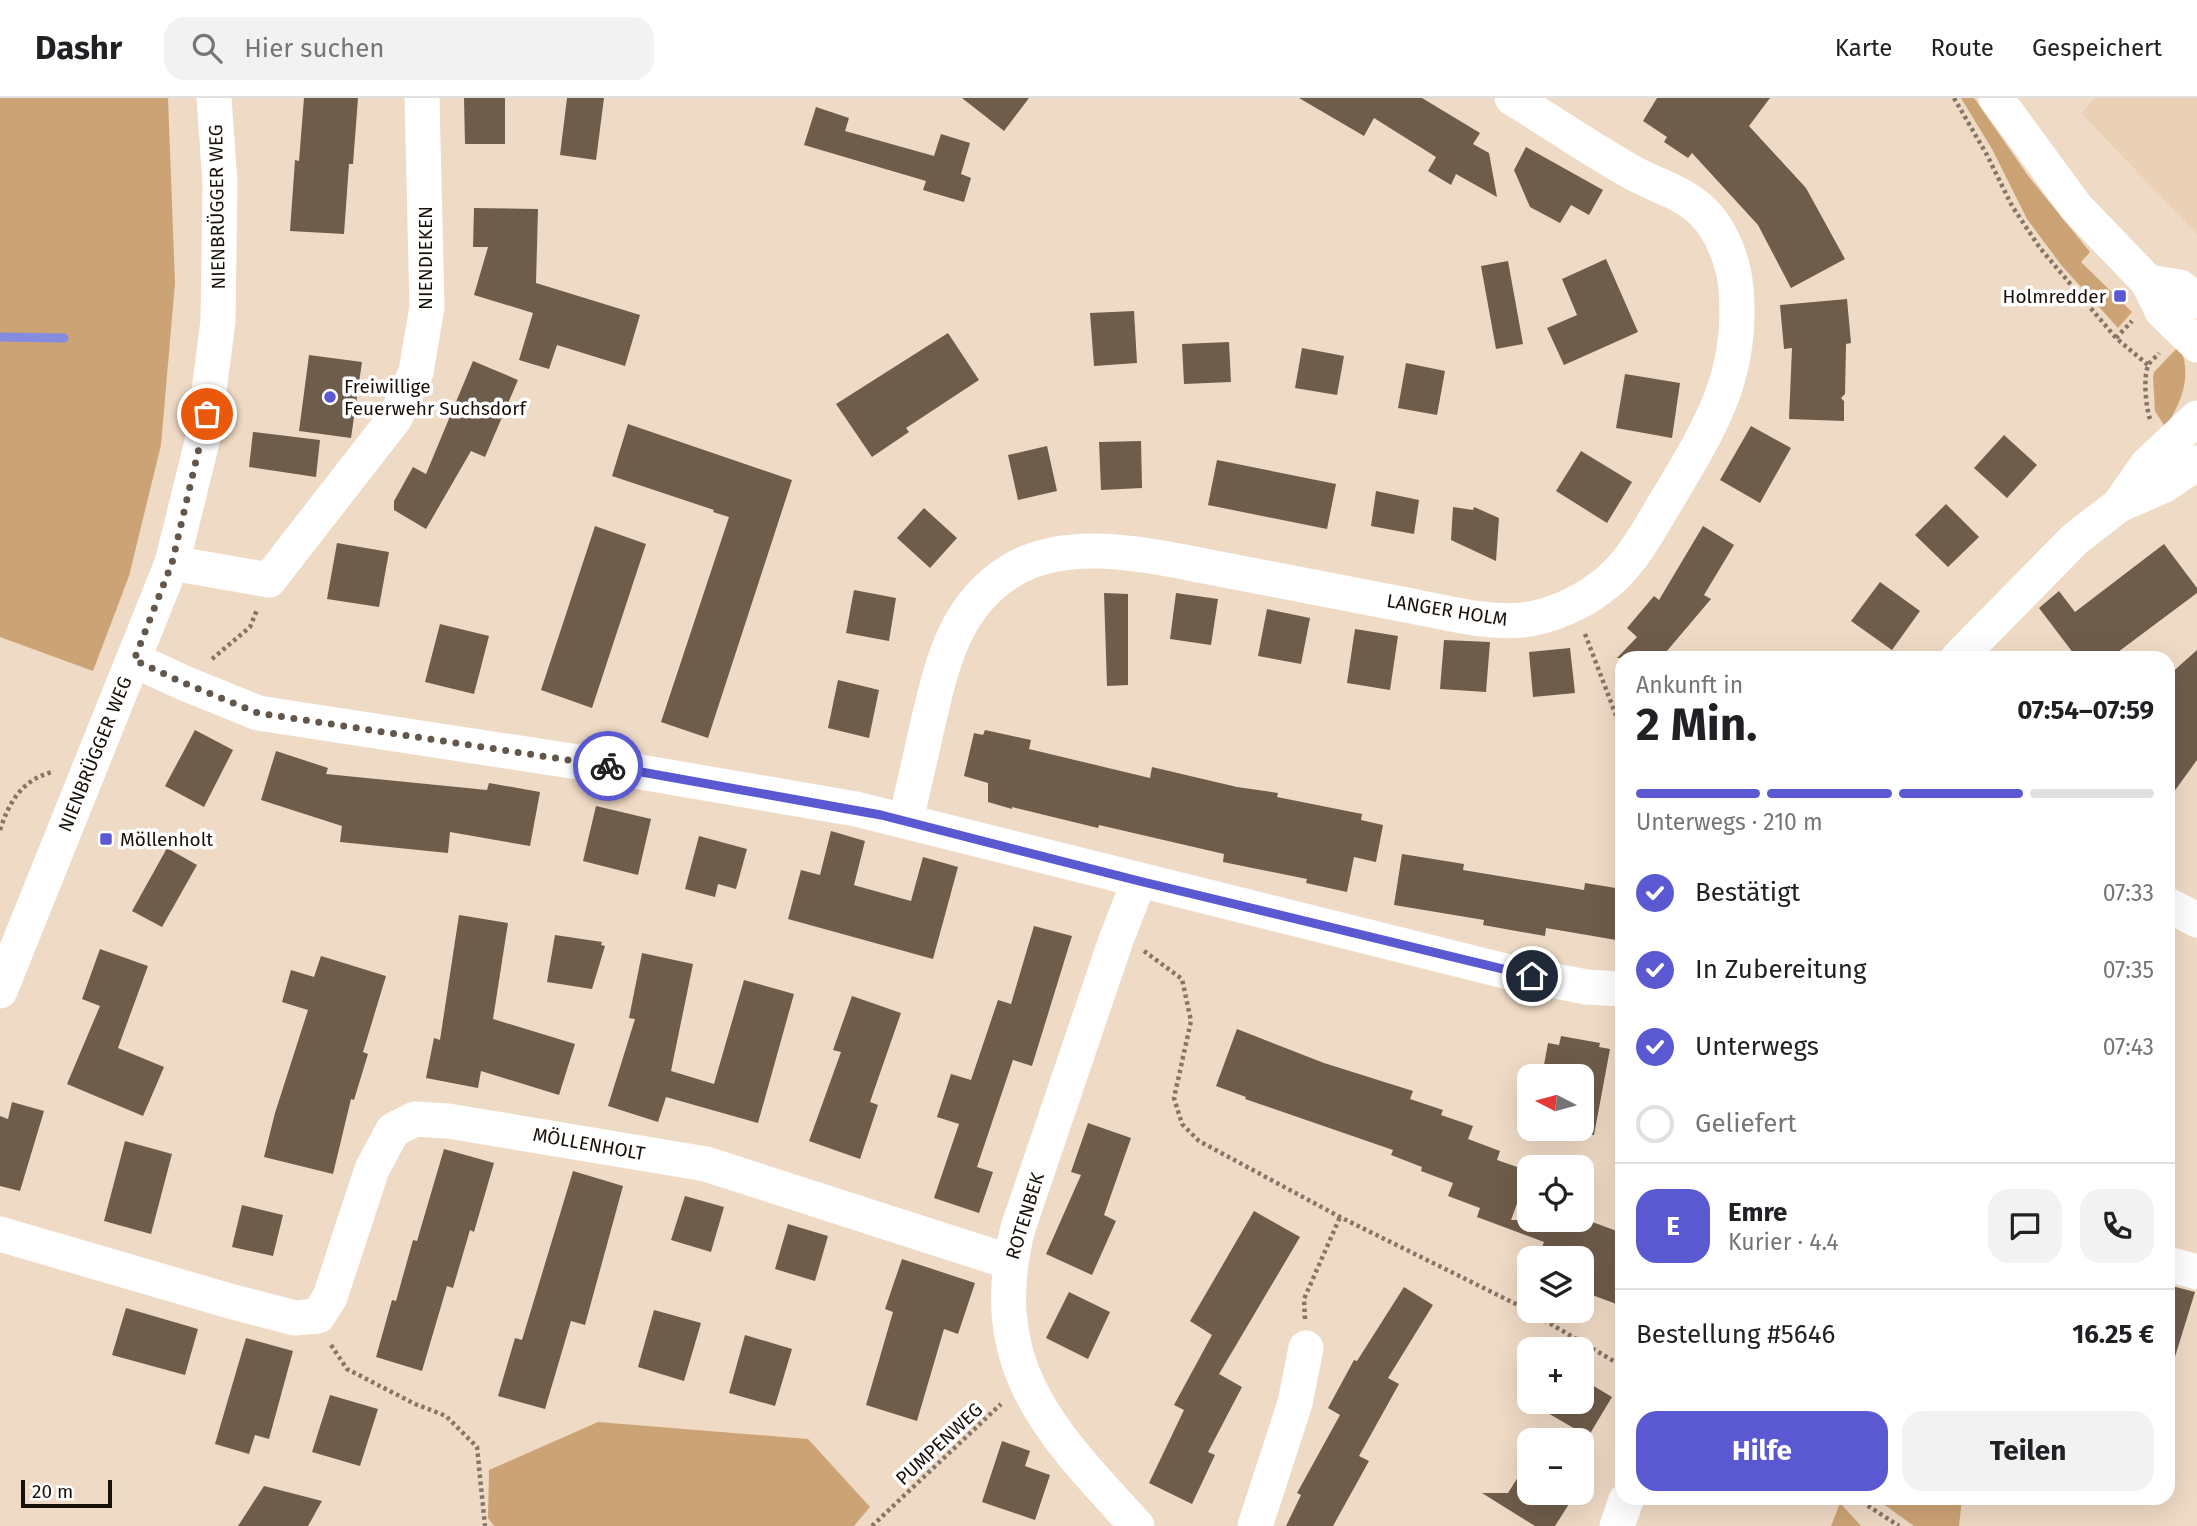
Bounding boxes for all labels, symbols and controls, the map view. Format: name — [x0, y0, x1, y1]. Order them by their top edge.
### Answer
search box — [164, 17, 654, 80]
text: Dashr — [35, 28, 122, 68]
icon: search — [188, 29, 226, 67]
text: Hier suchen — [244, 33, 385, 64]
text: Karte — [1835, 34, 1892, 62]
text: Route — [1930, 34, 1994, 62]
text: Gespeichert — [2032, 34, 2162, 62]
street label: NIENBRÜGGER WEG — [204, 124, 230, 290]
street label: NIENDIEKEN — [414, 206, 437, 310]
place label: Holmredder — [2003, 285, 2107, 308]
marker: Holmredder — [2112, 288, 2128, 304]
place label: Freiwillige Feuerwehr Suchsdorf — [344, 375, 528, 420]
pin — [177, 384, 237, 444]
marker: Freiwillige Feuerwehr Suchsdorf — [322, 389, 338, 405]
icon: bag — [188, 395, 226, 433]
street label: LANGER HOLM — [1385, 589, 1509, 631]
text: Ankunft in — [1636, 671, 1743, 699]
street label: NIENBRÜGGER WEG — [53, 673, 137, 835]
text: 07:54–07:59 — [2017, 695, 2154, 726]
text: 2 Min. — [1636, 697, 1757, 752]
courier — [573, 731, 643, 801]
icon: bike — [589, 747, 627, 785]
text: Unterwegs · 210 m — [1636, 808, 1823, 836]
place label: Möllenholt — [120, 828, 213, 851]
marker: Möllenholt — [98, 831, 114, 847]
icon: check — [1636, 874, 1674, 912]
text: Bestätigt — [1695, 877, 1800, 908]
text: 07:33 — [2103, 879, 2154, 907]
pin — [1502, 946, 1562, 1006]
icon: check — [1636, 951, 1674, 989]
text: In Zubereitung — [1695, 954, 1867, 985]
text: 07:35 — [2103, 956, 2154, 984]
icon: home — [1513, 957, 1551, 995]
icon: check — [1636, 1028, 1674, 1066]
text: Unterwegs — [1695, 1031, 1819, 1062]
text: 07:43 — [2103, 1033, 2154, 1061]
north arrow — [1517, 1064, 1594, 1141]
map controls — [1517, 1064, 1594, 1505]
text: Geliefert — [1695, 1108, 1797, 1139]
street label: MÖLLENHOLT — [531, 1123, 647, 1165]
button: locate — [1517, 1155, 1594, 1232]
street label: ROTENBEK — [1001, 1169, 1049, 1262]
button: chat — [1988, 1189, 2062, 1263]
button: phone — [2080, 1189, 2154, 1263]
text: Emre — [1728, 1197, 1787, 1228]
text: E — [1666, 1211, 1680, 1242]
text: Kurier · 4.4 — [1728, 1228, 1838, 1256]
button: layers — [1517, 1246, 1594, 1323]
text: Bestellung #5646 — [1636, 1319, 1835, 1350]
text: 16.25 € — [2072, 1319, 2154, 1350]
button: + — [1517, 1337, 1594, 1414]
street label: PUMPENWEG — [891, 1398, 987, 1490]
button: Hilfe — [1636, 1411, 1888, 1491]
button: Teilen — [1902, 1411, 2154, 1491]
button: − — [1517, 1428, 1594, 1505]
scale bar — [21, 1477, 112, 1509]
text: 20 m — [32, 1480, 73, 1503]

